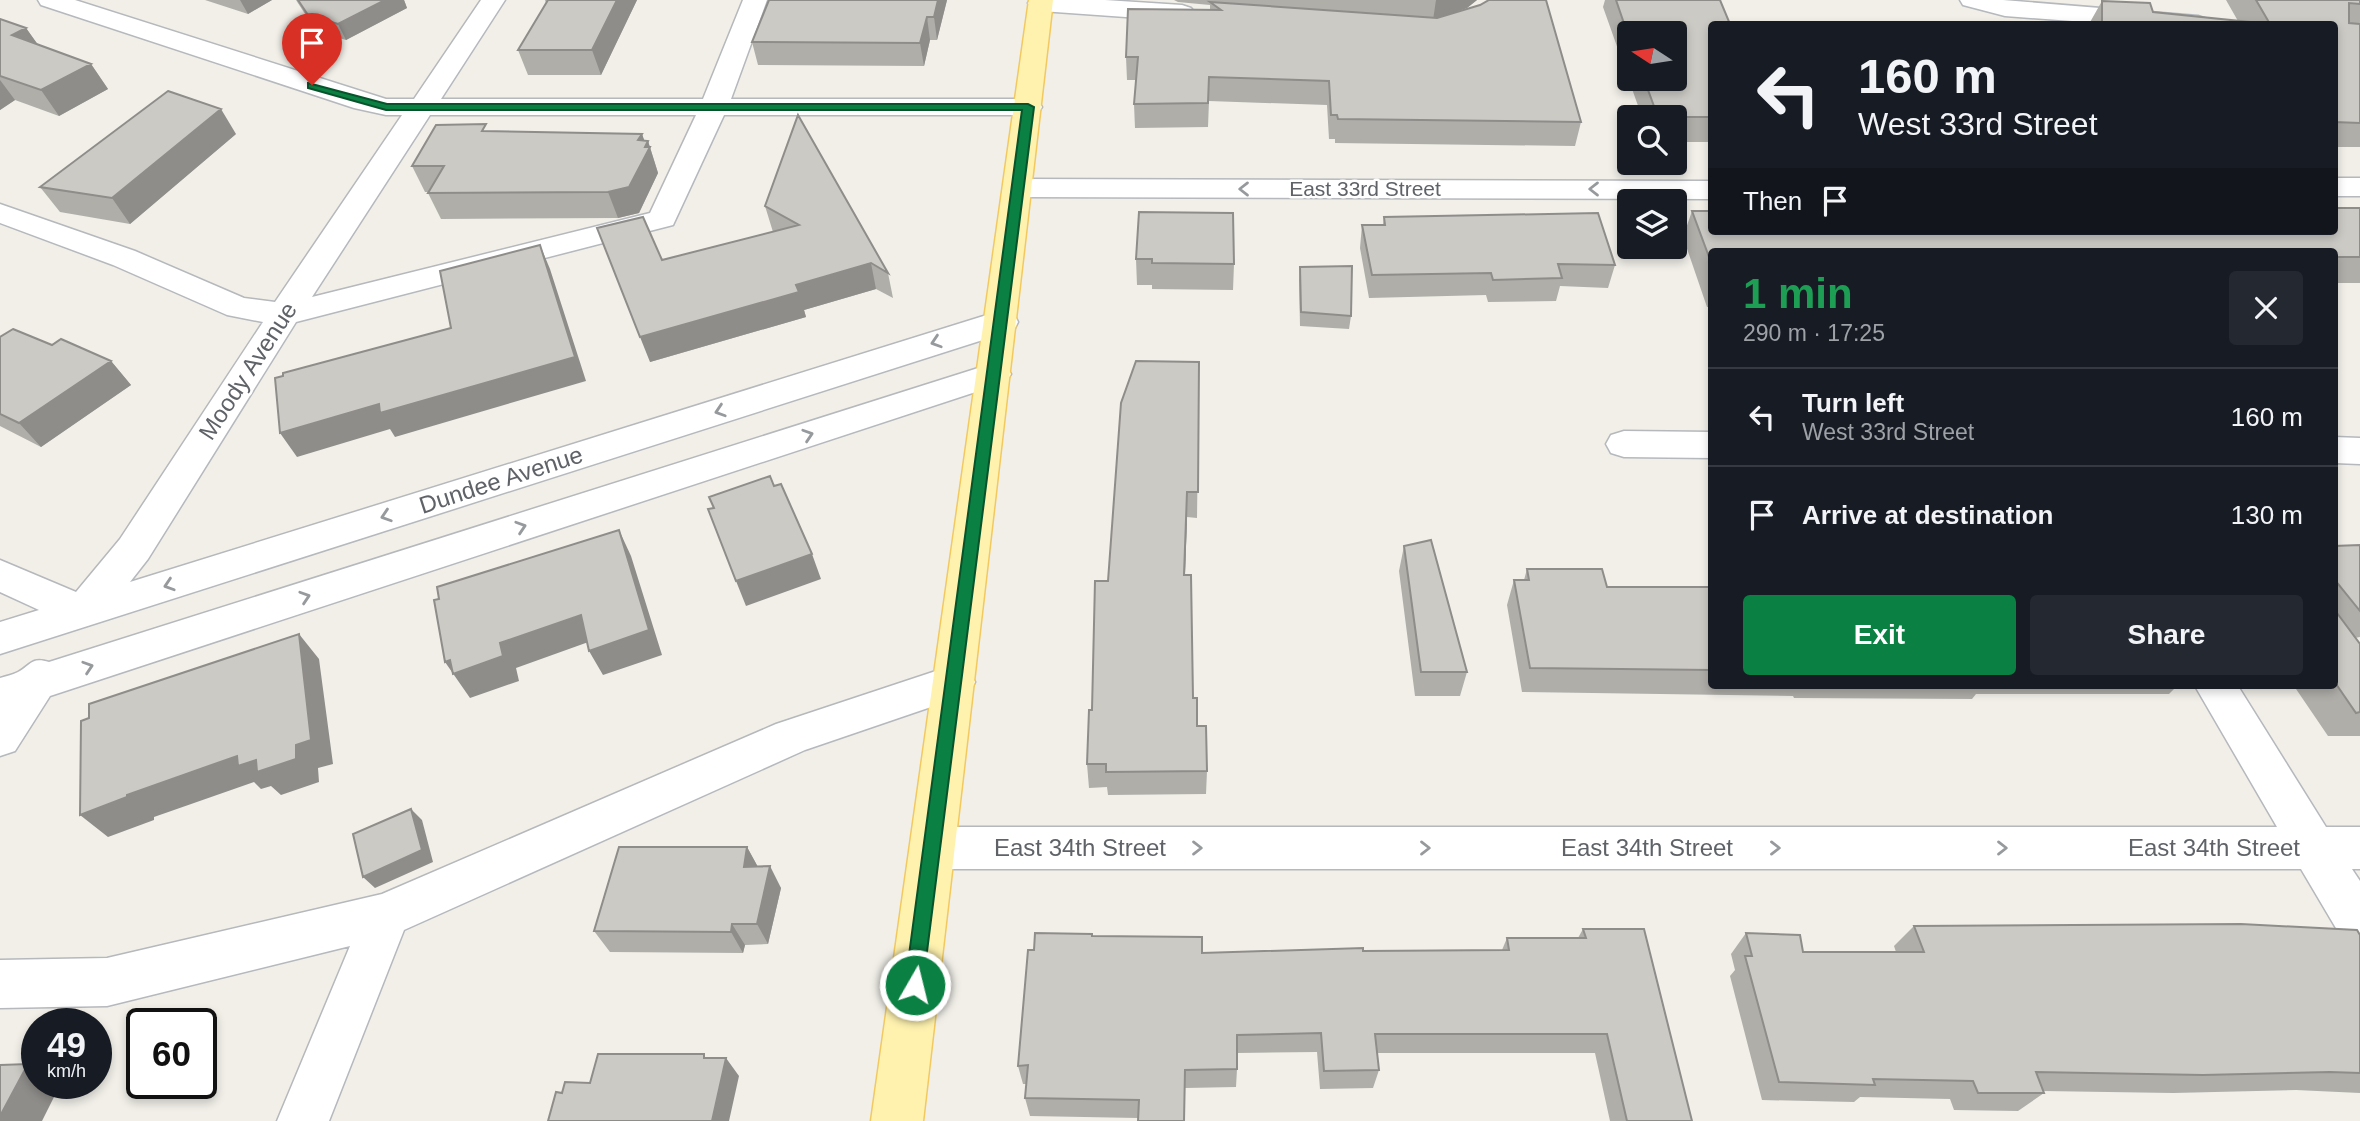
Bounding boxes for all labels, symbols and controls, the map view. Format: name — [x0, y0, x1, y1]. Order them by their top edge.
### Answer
pin — [282, 13, 342, 85]
north arrow — [1617, 21, 1687, 91]
map controls — [1617, 21, 1687, 259]
icon: arrive — [293, 24, 331, 62]
icon: left — [1743, 49, 1834, 140]
text: 160 m — [1858, 49, 1997, 103]
button: search — [1617, 105, 1687, 175]
text: West 33rd Street — [1858, 106, 2098, 142]
street label: East 33rd Street — [1289, 177, 1441, 200]
one-way arrow — [1239, 181, 1249, 197]
one-way arrow — [1589, 181, 1599, 197]
icon: arrive — [1816, 182, 1854, 220]
text: Then — [1743, 186, 1802, 216]
button: layers — [1617, 189, 1687, 259]
text: 1 min — [1743, 270, 1853, 317]
button: close — [2229, 271, 2303, 345]
street label: Moody Avenue — [193, 297, 302, 444]
text: 290 m · 17:25 — [1743, 320, 1885, 346]
one-way arrow — [931, 334, 943, 349]
text: Turn left — [1802, 388, 1904, 418]
icon: left — [1743, 398, 1781, 436]
text: 160 m — [2231, 402, 2303, 432]
one-way arrow — [714, 403, 726, 417]
text: West 33rd Street — [1802, 419, 1974, 445]
one-way arrow — [801, 428, 813, 443]
street label: Dundee Avenue — [416, 440, 586, 519]
icon: arrive — [1743, 496, 1781, 534]
text: Arrive at destination — [1802, 500, 2053, 530]
text: 130 m — [2231, 500, 2303, 530]
one-way arrow — [380, 508, 392, 523]
one-way arrow — [515, 521, 527, 535]
one-way arrow — [163, 576, 175, 591]
one-way arrow — [298, 591, 310, 605]
button: Exit — [1743, 595, 2016, 675]
button: Share — [2030, 595, 2303, 675]
one-way arrow — [82, 660, 94, 675]
street label: East 34th Street — [994, 834, 1166, 861]
street label: East 34th Street — [1561, 834, 1733, 861]
street label: East 34th Street — [2128, 834, 2300, 861]
one-way arrow — [1193, 840, 1203, 856]
one-way arrow — [1420, 840, 1431, 856]
one-way arrow — [1770, 840, 1781, 856]
one-way arrow — [1998, 840, 2008, 856]
position arrow — [878, 948, 952, 1022]
speed limit sign: 60 — [126, 1008, 217, 1099]
text: 49 — [47, 1025, 86, 1064]
text: km/h — [47, 1061, 86, 1081]

